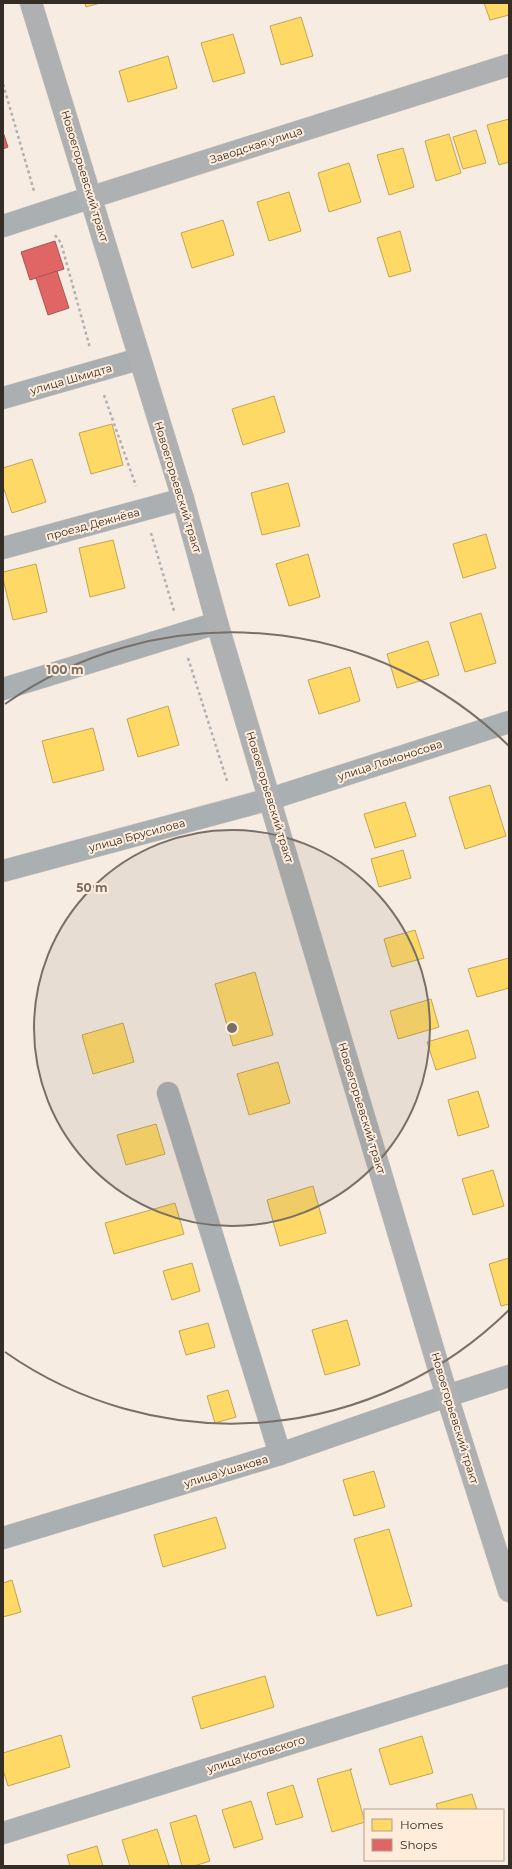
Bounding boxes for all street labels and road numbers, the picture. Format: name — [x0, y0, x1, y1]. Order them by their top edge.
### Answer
street label: Новоегорьевский тракт — [58, 108, 112, 244]
street label: Заводская улица — [208, 123, 304, 167]
street label: улица Шмидта — [28, 361, 113, 398]
street label: Новоегорьевский тракт — [151, 419, 205, 555]
street label: проезд Дежнёва — [45, 505, 141, 543]
street label: Новоегорьевский тракт — [243, 729, 297, 865]
street label: улица Ломоносова — [335, 736, 444, 784]
street label: улица Брусилова — [86, 815, 187, 855]
street label: Новоегорьевский тракт — [335, 1040, 389, 1176]
street label: Новоегорьевский тракт — [428, 1350, 482, 1486]
street label: улица Ушакова — [181, 1452, 270, 1491]
street label: улица Котовского — [205, 1732, 307, 1776]

